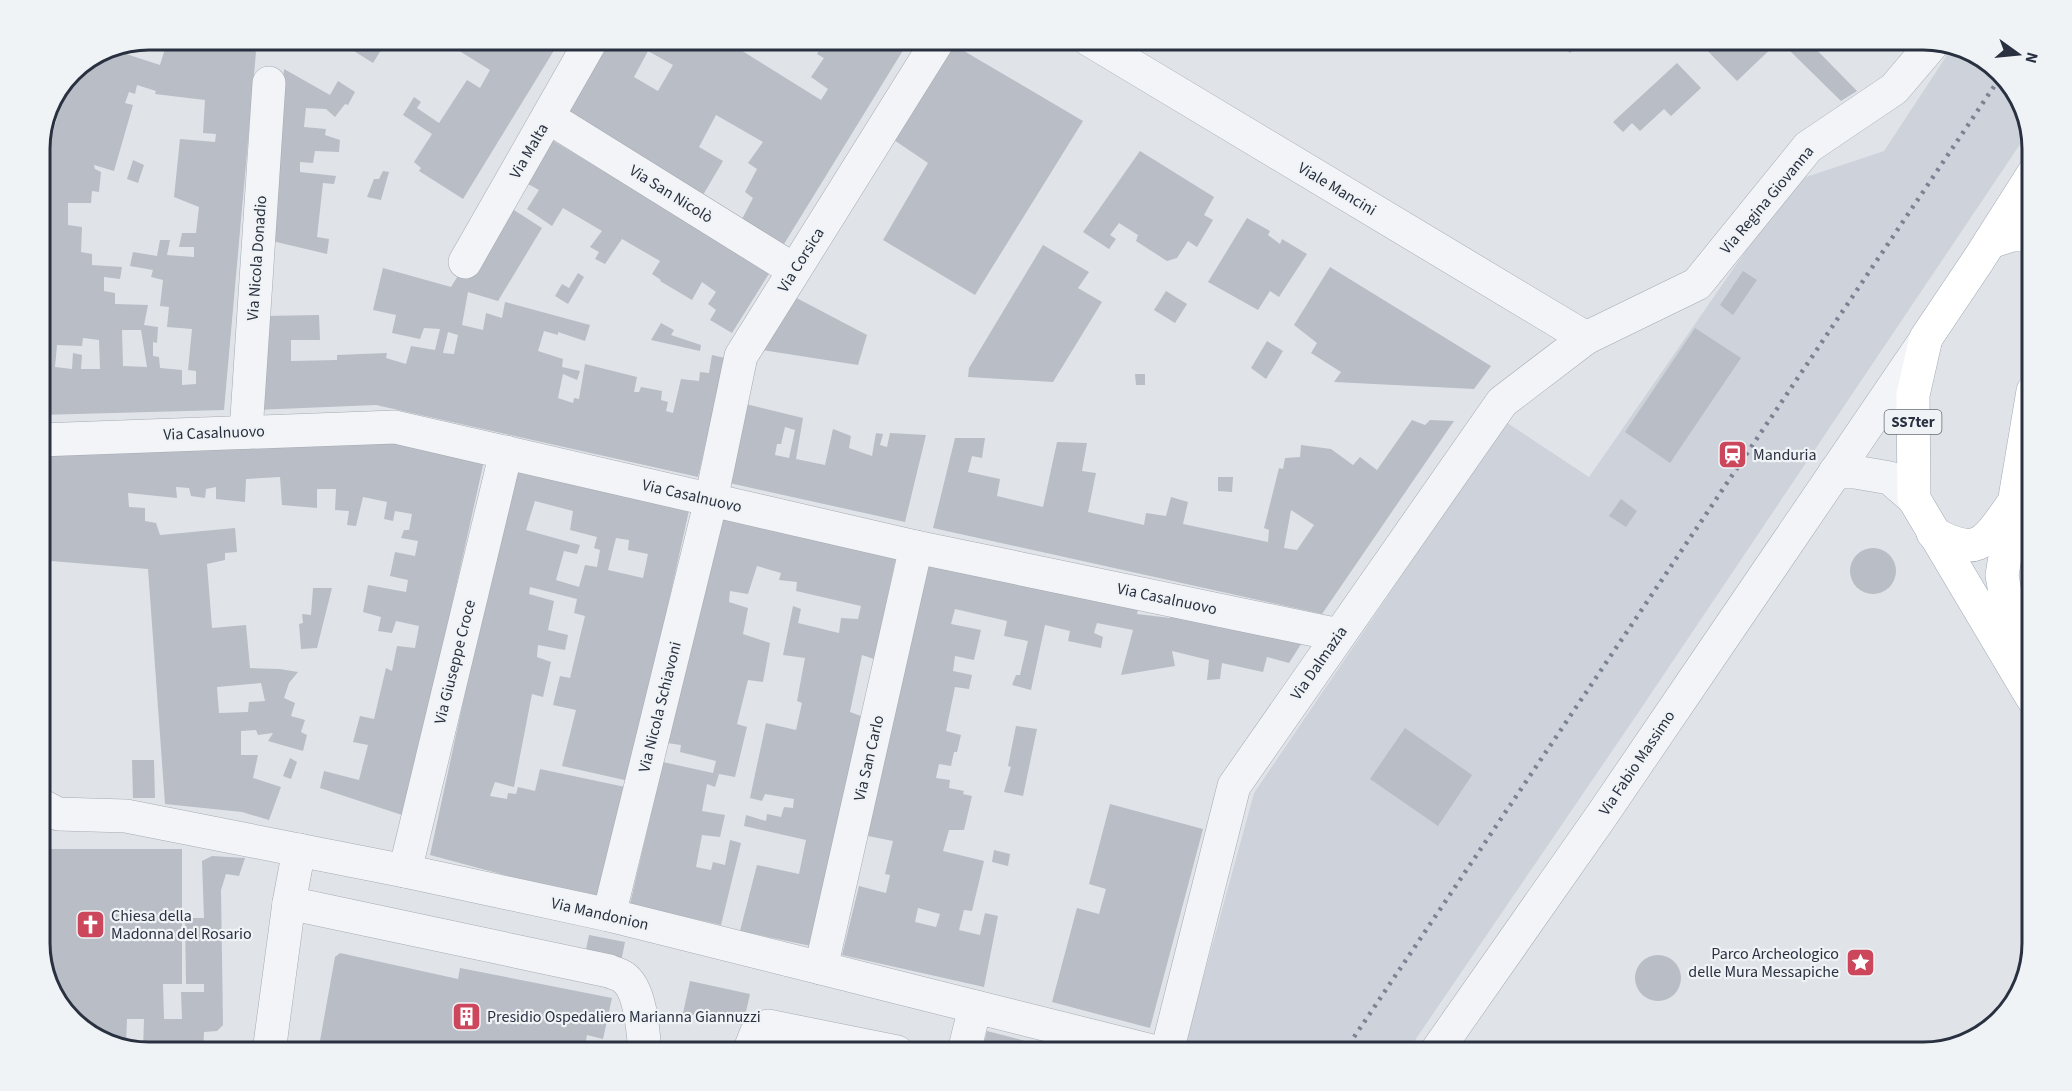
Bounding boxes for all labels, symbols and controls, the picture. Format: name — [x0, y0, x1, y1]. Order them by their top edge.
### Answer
north arrow — [1988, 24, 2048, 84]
text: N — [2020, 50, 2044, 66]
street label: Via Malta — [504, 119, 554, 183]
street label: Via Regina Giovanna — [1715, 141, 1819, 259]
street label: Viale Mancini — [1294, 157, 1380, 221]
street label: Via San Nicolò — [625, 160, 717, 228]
street label: Via Nicola Donadio — [242, 195, 272, 321]
street label: Via Corsica — [772, 223, 830, 297]
road number: SS7ter — [1884, 410, 1942, 434]
street label: Via Casalnuovo — [163, 420, 265, 446]
station icon: Manduria — [1716, 439, 1748, 471]
place label: Manduria — [1753, 444, 1817, 466]
street label: Via Casalnuovo — [640, 474, 744, 518]
street label: Via Casalnuovo — [1115, 578, 1219, 620]
street label: Via Giuseppe Croce — [429, 597, 481, 727]
street label: Via Dalmazia — [1285, 622, 1353, 704]
street label: Via Nicola Schiavoni — [633, 639, 687, 775]
street label: Via Fabio Massimo — [1594, 706, 1680, 820]
street label: Via San Carlo — [848, 713, 890, 803]
street label: Via Mandonion — [549, 892, 651, 936]
place label: Chiesa della Madonna del Rosario — [111, 905, 252, 945]
church icon: Chiesa della Madonna del Rosario — [74, 909, 106, 941]
place label: Parco Archeologico delle Mura Messapiche — [1688, 943, 1839, 983]
place icon: Parco Archeologico delle Mura Messapiche — [1844, 947, 1876, 979]
building icon: Presidio Ospedaliero Marianna Giannuzzi — [450, 1001, 482, 1033]
place label: Presidio Ospedaliero Marianna Giannuzzi — [487, 1006, 761, 1028]

